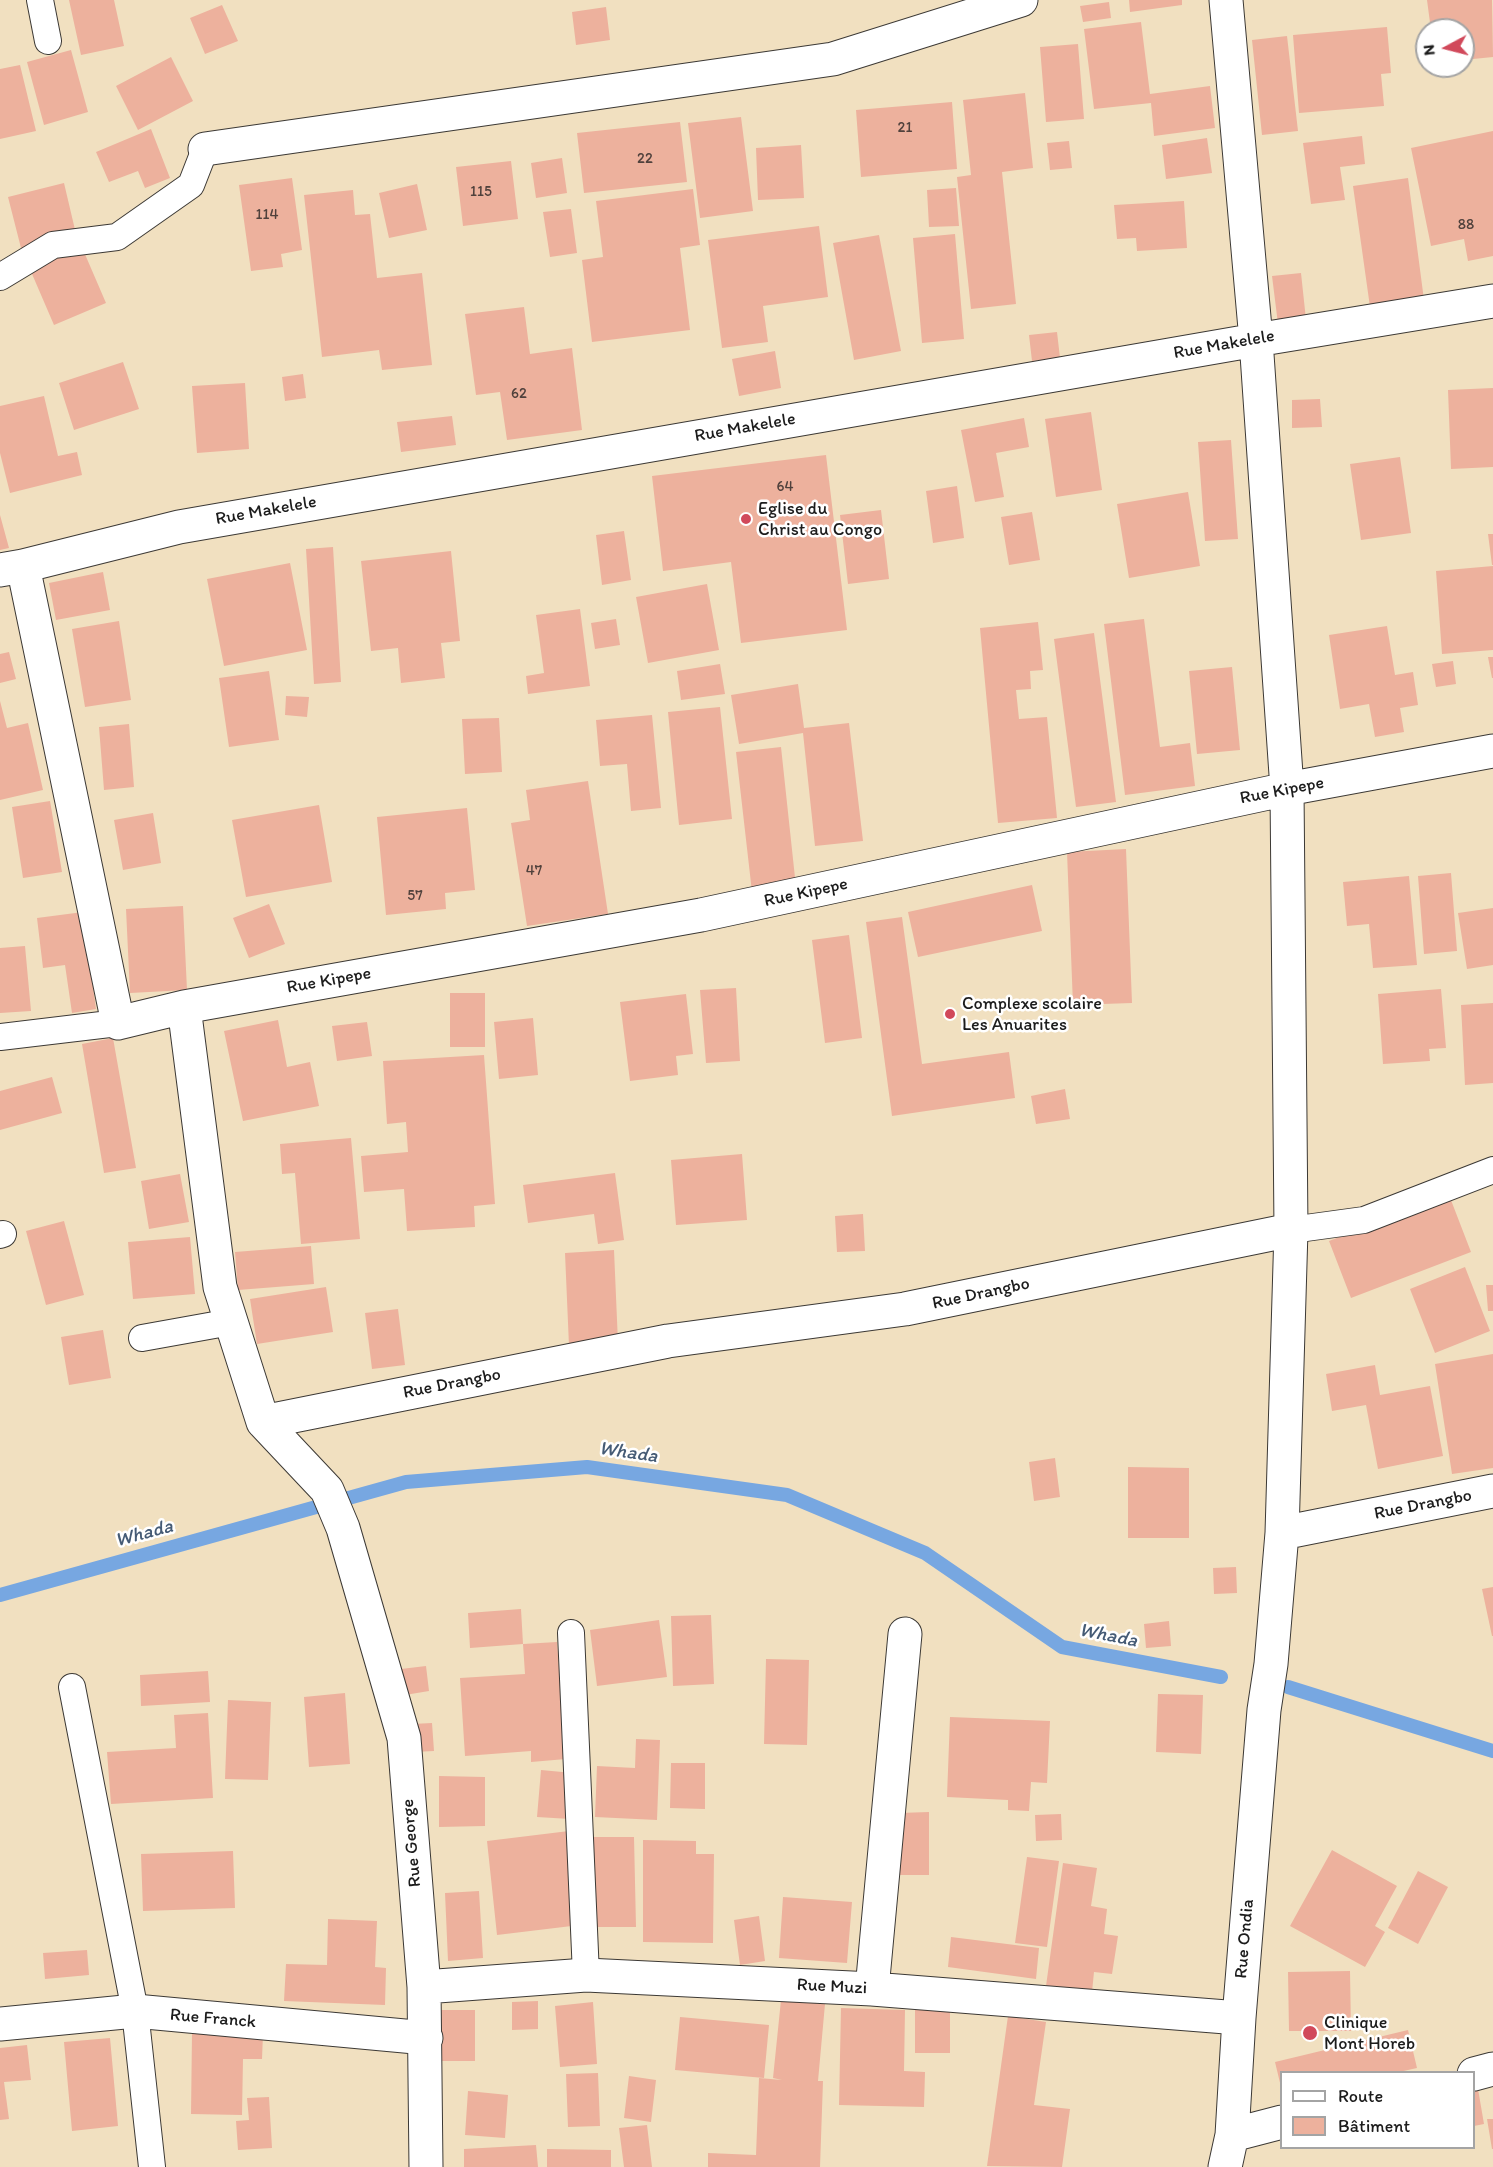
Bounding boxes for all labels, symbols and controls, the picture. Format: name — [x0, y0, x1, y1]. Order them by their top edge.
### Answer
north arrow — [1415, 18, 1475, 78]
text: N — [1419, 43, 1439, 57]
house number: 21 — [898, 119, 912, 137]
house number: 22 — [637, 150, 653, 168]
house number: 115 — [470, 183, 492, 201]
house number: 114 — [256, 206, 278, 224]
house number: 88 — [1458, 216, 1474, 234]
street label: Rue Makelele — [1172, 325, 1276, 365]
house number: 62 — [511, 385, 527, 403]
street label: Rue Makelele — [693, 408, 797, 448]
house number: 64 — [777, 478, 793, 496]
street label: Rue Makelele — [214, 491, 318, 531]
place label: Eglise du Christ au Congo — [758, 498, 882, 540]
marker: Eglise du Christ au Congo — [739, 512, 753, 526]
street label: Rue Kipepe — [1238, 772, 1326, 810]
house number: 47 — [526, 862, 542, 880]
street label: Rue Kipepe — [762, 874, 850, 912]
house number: 57 — [407, 887, 423, 905]
street label: Rue Kipepe — [285, 963, 373, 999]
place label: Complexe scolaire Les Anuarites — [962, 993, 1102, 1036]
marker: Complexe scolaire Les Anuarites — [943, 1007, 957, 1021]
street label: Rue Drangbo — [930, 1273, 1032, 1315]
street label: Rue Drangbo — [401, 1364, 503, 1404]
water label: Whada — [597, 1437, 659, 1469]
street label: Rue Drangbo — [1372, 1485, 1474, 1525]
water label: Whada — [112, 1515, 176, 1553]
water label: Whada — [1077, 1619, 1139, 1653]
street label: Rue George — [397, 1798, 427, 1888]
street label: Rue Ondia — [1231, 1898, 1259, 1980]
street label: Rue Muzi — [796, 1974, 868, 2000]
street label: Rue Franck — [169, 2004, 257, 2034]
place label: Clinique Mont Horeb — [1324, 2012, 1415, 2054]
marker: Clinique Mont Horeb — [1301, 2024, 1319, 2042]
legend — [1280, 2071, 1475, 2149]
text: Route — [1338, 2085, 1383, 2107]
text: Bâtiment — [1338, 2115, 1410, 2137]

